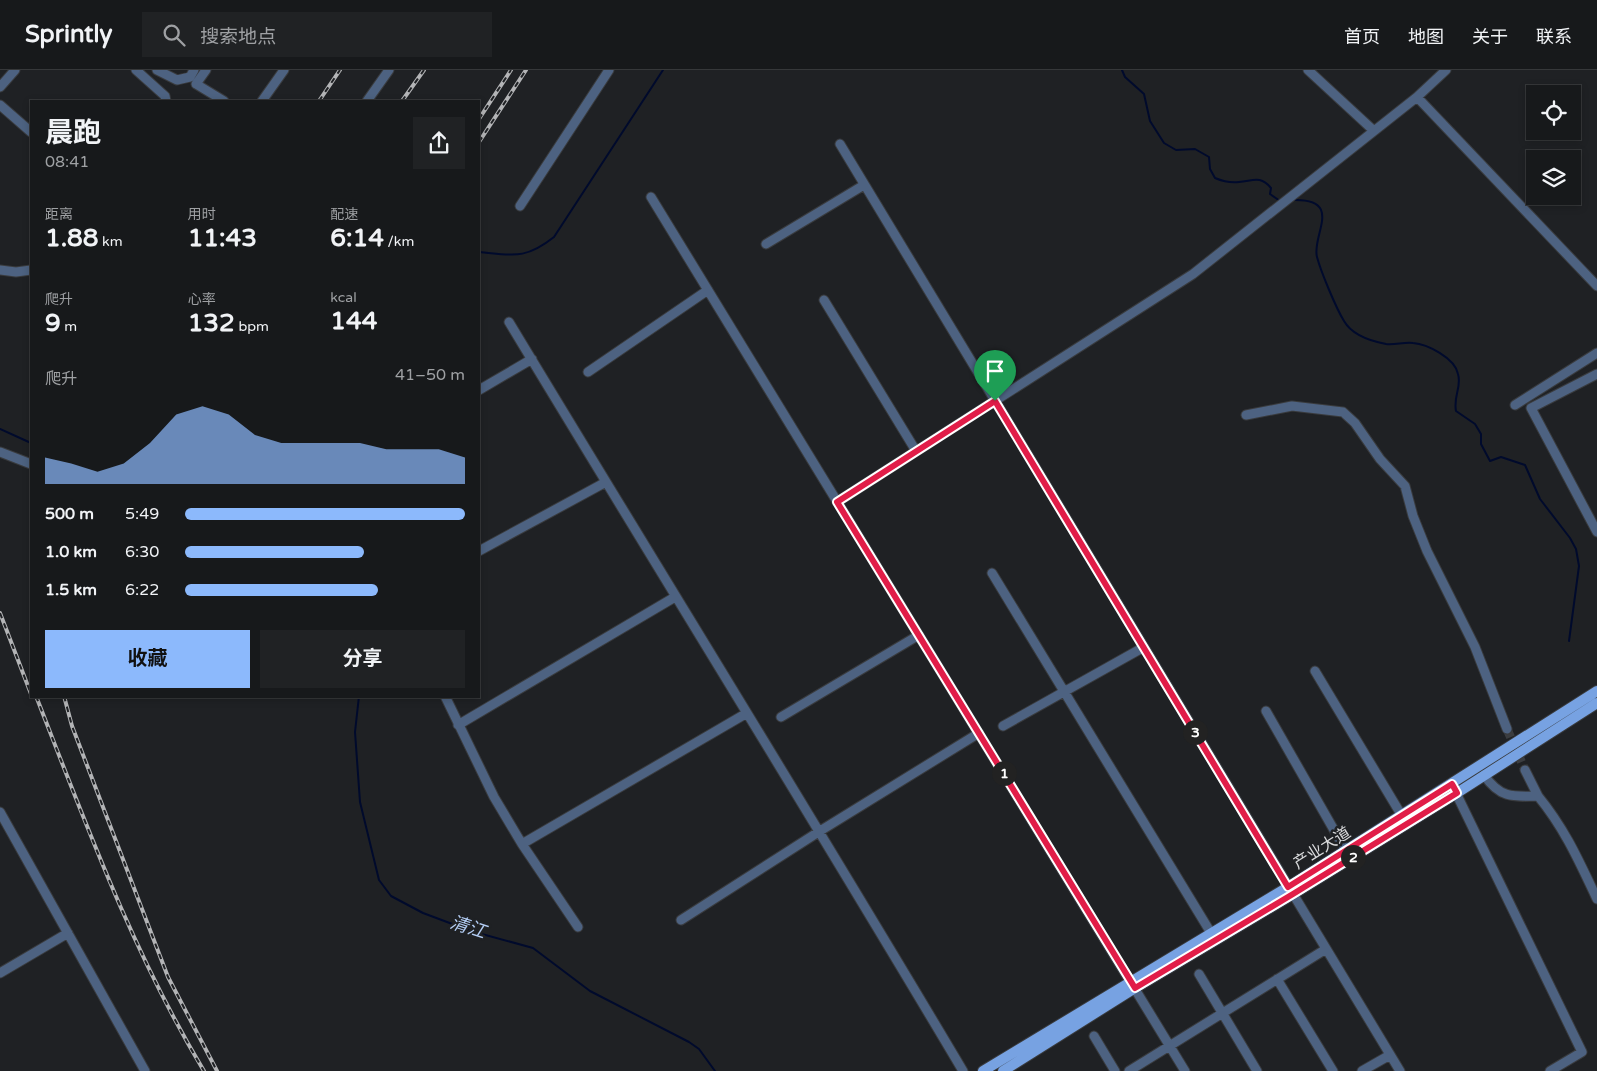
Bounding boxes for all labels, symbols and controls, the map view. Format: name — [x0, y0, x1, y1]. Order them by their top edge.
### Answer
search box — [142, 12, 492, 57]
text: Sprintly — [25, 20, 112, 49]
icon: search — [160, 21, 188, 49]
text: 搜索地点 — [200, 26, 276, 48]
text: 首页 — [1344, 26, 1380, 48]
text: 地图 — [1408, 26, 1444, 48]
text: 关于 — [1472, 26, 1508, 48]
text: 联系 — [1536, 26, 1572, 48]
map controls — [1526, 85, 1581, 205]
button: locate — [1526, 85, 1581, 140]
text: 晨跑 — [45, 116, 101, 150]
button: share — [413, 117, 465, 169]
button: layers — [1526, 150, 1581, 205]
text: 08:41 — [45, 152, 89, 172]
text: 距离 — [45, 206, 73, 223]
text: 用时 — [188, 206, 216, 223]
text: 配速 — [330, 206, 358, 223]
text: 1.88 — [45, 223, 98, 253]
text: 11:43 — [188, 223, 257, 253]
text: 6:14 — [330, 223, 384, 253]
text: km — [98, 233, 123, 250]
text: /km — [384, 233, 414, 250]
text: kcal — [330, 289, 357, 306]
text: 爬升 — [45, 291, 73, 308]
text: 心率 — [188, 291, 216, 308]
text: 144 — [330, 306, 377, 336]
text: 9 — [45, 308, 61, 338]
text: 132 — [188, 308, 235, 338]
text: m — [61, 318, 77, 335]
text: bpm — [235, 318, 269, 335]
pin — [974, 350, 1016, 401]
icon: arrive — [981, 357, 1009, 385]
text: 41–50 m — [395, 365, 465, 385]
text: 爬升 — [45, 369, 77, 389]
text: 500 m — [45, 504, 94, 524]
text: 5:49 — [125, 504, 159, 524]
text: 1.0 km — [45, 542, 97, 562]
text: 6:30 — [125, 542, 159, 562]
text: 1.5 km — [45, 580, 97, 600]
text: 6:22 — [125, 580, 159, 600]
button: 收藏 — [45, 630, 250, 688]
button: 分享 — [260, 630, 465, 688]
pin: 3 — [1182, 720, 1208, 744]
text: 3 — [1191, 724, 1200, 741]
pin: 1 — [992, 760, 1016, 786]
text: 1 — [1000, 765, 1009, 782]
street label: 产业大道 — [1290, 823, 1354, 873]
pin: 2 — [1340, 844, 1366, 870]
text: 2 — [1349, 849, 1358, 866]
water label: 清江 — [447, 911, 490, 944]

